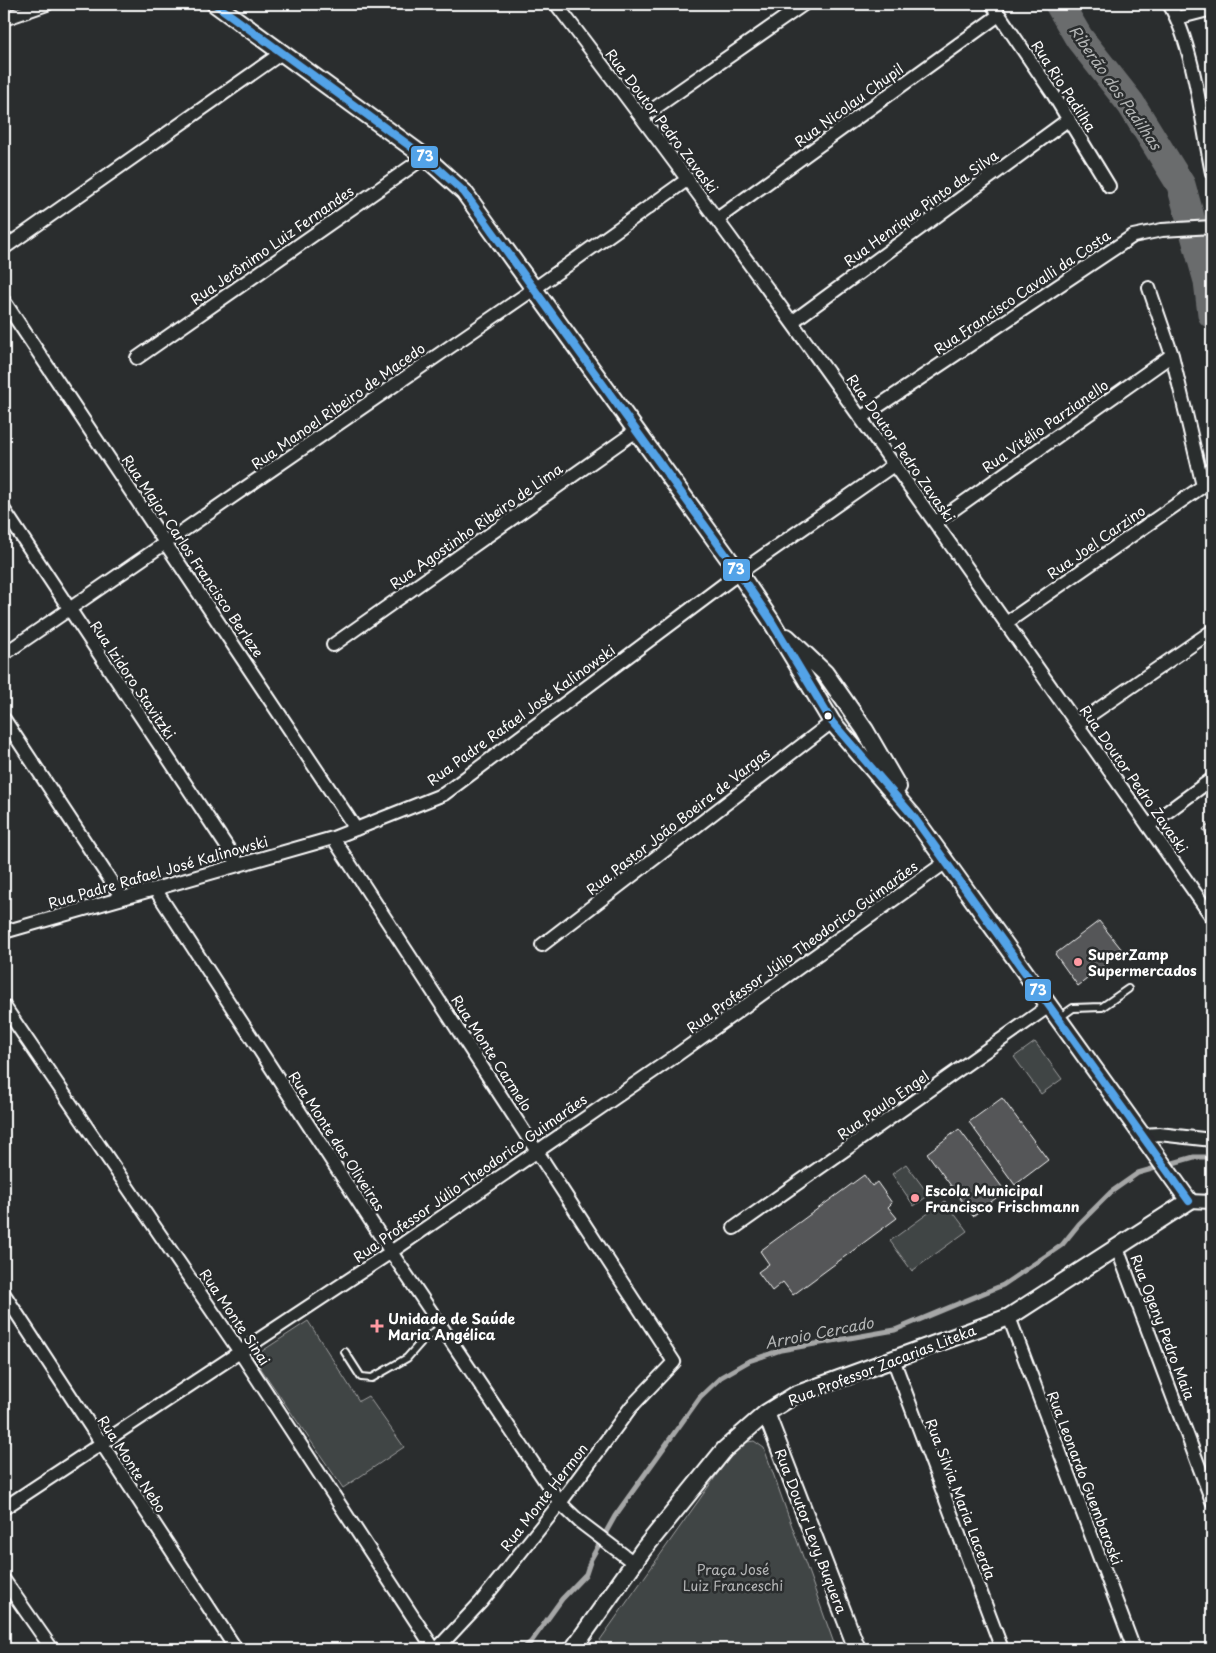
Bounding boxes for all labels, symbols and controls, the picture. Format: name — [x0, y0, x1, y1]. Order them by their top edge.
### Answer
water label: Riberão dos Padilhas — [1064, 20, 1168, 155]
street label: Rua Rio Padilha — [1027, 36, 1102, 136]
street label: Rua Doutor Pedro Zavaski — [601, 44, 723, 198]
street label: Rua Nicolau Chupil — [790, 58, 908, 152]
street label: Rua Henrique Pinto da Silva — [839, 144, 1003, 271]
line badge: 73 — [410, 145, 439, 169]
text: 73 — [416, 145, 434, 166]
street label: Rua Jerônimo Luiz Fernandes — [186, 180, 358, 310]
street label: Rua Francisco Cavalli da Costa — [929, 225, 1115, 359]
street label: Rua Manoel Ribeiro de Macedo — [247, 338, 429, 474]
street label: Rua Doutor Pedro Zavaski — [842, 370, 960, 526]
street label: Rua Vitélio Parzianello — [977, 374, 1113, 478]
street label: Rua Major Carlos Francisco Berleze — [117, 451, 269, 661]
street label: Rua Agostinho Ribeiro de Lima — [385, 458, 567, 594]
street label: Rua Joel Carzino — [1043, 500, 1150, 584]
line badge: 73 — [722, 558, 751, 582]
text: 73 — [727, 558, 745, 579]
street label: Rua Izidoro Stavitzki — [85, 617, 181, 743]
street label: Rua Padre Rafael José Kalinowski — [423, 640, 619, 790]
street label: Rua Doutor Pedro Zavaski — [1075, 701, 1193, 857]
unlabelled marker — [823, 711, 833, 721]
street label: Rua Pastor João Boeira de Vargas — [582, 742, 774, 900]
street label: Rua Padre Rafael José Kalinowski — [46, 830, 270, 913]
street label: Rua Professor Júlio Theodorico Guimarães — [682, 856, 922, 1038]
place label: SuperZamp Supermercados — [1088, 944, 1197, 981]
marker: SuperZamp Supermercados — [1072, 956, 1084, 968]
line badge: 73 — [1024, 978, 1052, 1002]
text: 73 — [1029, 979, 1047, 1000]
street label: Rua Monte Carmelo — [446, 991, 538, 1115]
street label: Rua Paulo Engel — [833, 1066, 933, 1144]
street label: Rua Monte das Oliveiras — [284, 1067, 390, 1215]
street label: Rua Professor Júlio Theodorico Guimarães — [349, 1089, 591, 1267]
place label: Escola Municipal Francisco Frischmann — [925, 1180, 1080, 1217]
marker: Escola Municipal Francisco Frischmann — [909, 1192, 921, 1204]
street label: Rua Ogeny Pedro Maia — [1126, 1251, 1201, 1403]
street label: Rua Monte Sinai — [195, 1264, 275, 1370]
place label: Unidade de Saúde Maria Angélica — [388, 1308, 516, 1345]
water label: Arroio Cercado — [763, 1310, 876, 1354]
marker: Unidade de Saúde Maria Angélica — [370, 1319, 384, 1333]
street label: Rua Professor Zacarias Liteka — [785, 1319, 979, 1411]
street label: Rua Leonardo Guembaroski — [1042, 1388, 1128, 1568]
street label: Rua Monte Nebo — [93, 1411, 171, 1517]
street label: Rua Silvia Maria Lacerda — [921, 1415, 1002, 1583]
street label: Rua Monte Hermon — [495, 1439, 593, 1555]
street label: Rua Doutor Levy Buquera — [770, 1445, 852, 1617]
park label: Praça José Luiz Franceschi — [683, 1559, 783, 1596]

